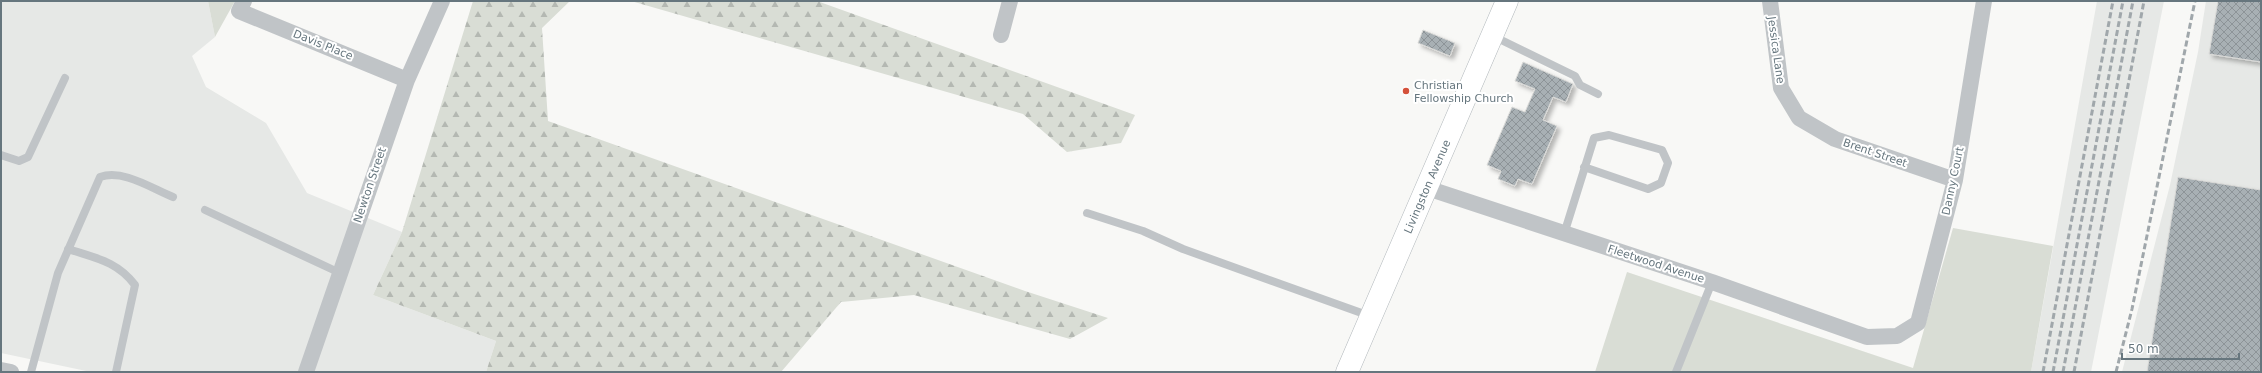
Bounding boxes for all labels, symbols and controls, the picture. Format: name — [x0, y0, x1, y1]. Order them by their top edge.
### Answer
street label: Jessica Lane — [1765, 15, 1787, 85]
street label: Davis Place — [291, 27, 355, 63]
place label: Christian Fellowship Church — [1414, 79, 1514, 105]
marker: Christian Fellowship Church — [1401, 86, 1411, 96]
street label: Brent Street — [1841, 136, 1909, 170]
street label: Livingston Avenue — [1401, 137, 1453, 235]
street label: Newton Street — [351, 145, 389, 224]
street label: Danny Court — [1939, 145, 1967, 216]
street label: Fleetwood Avenue — [1606, 242, 1706, 286]
scale bar — [2122, 335, 2239, 361]
text: 50 m — [2128, 342, 2159, 356]

